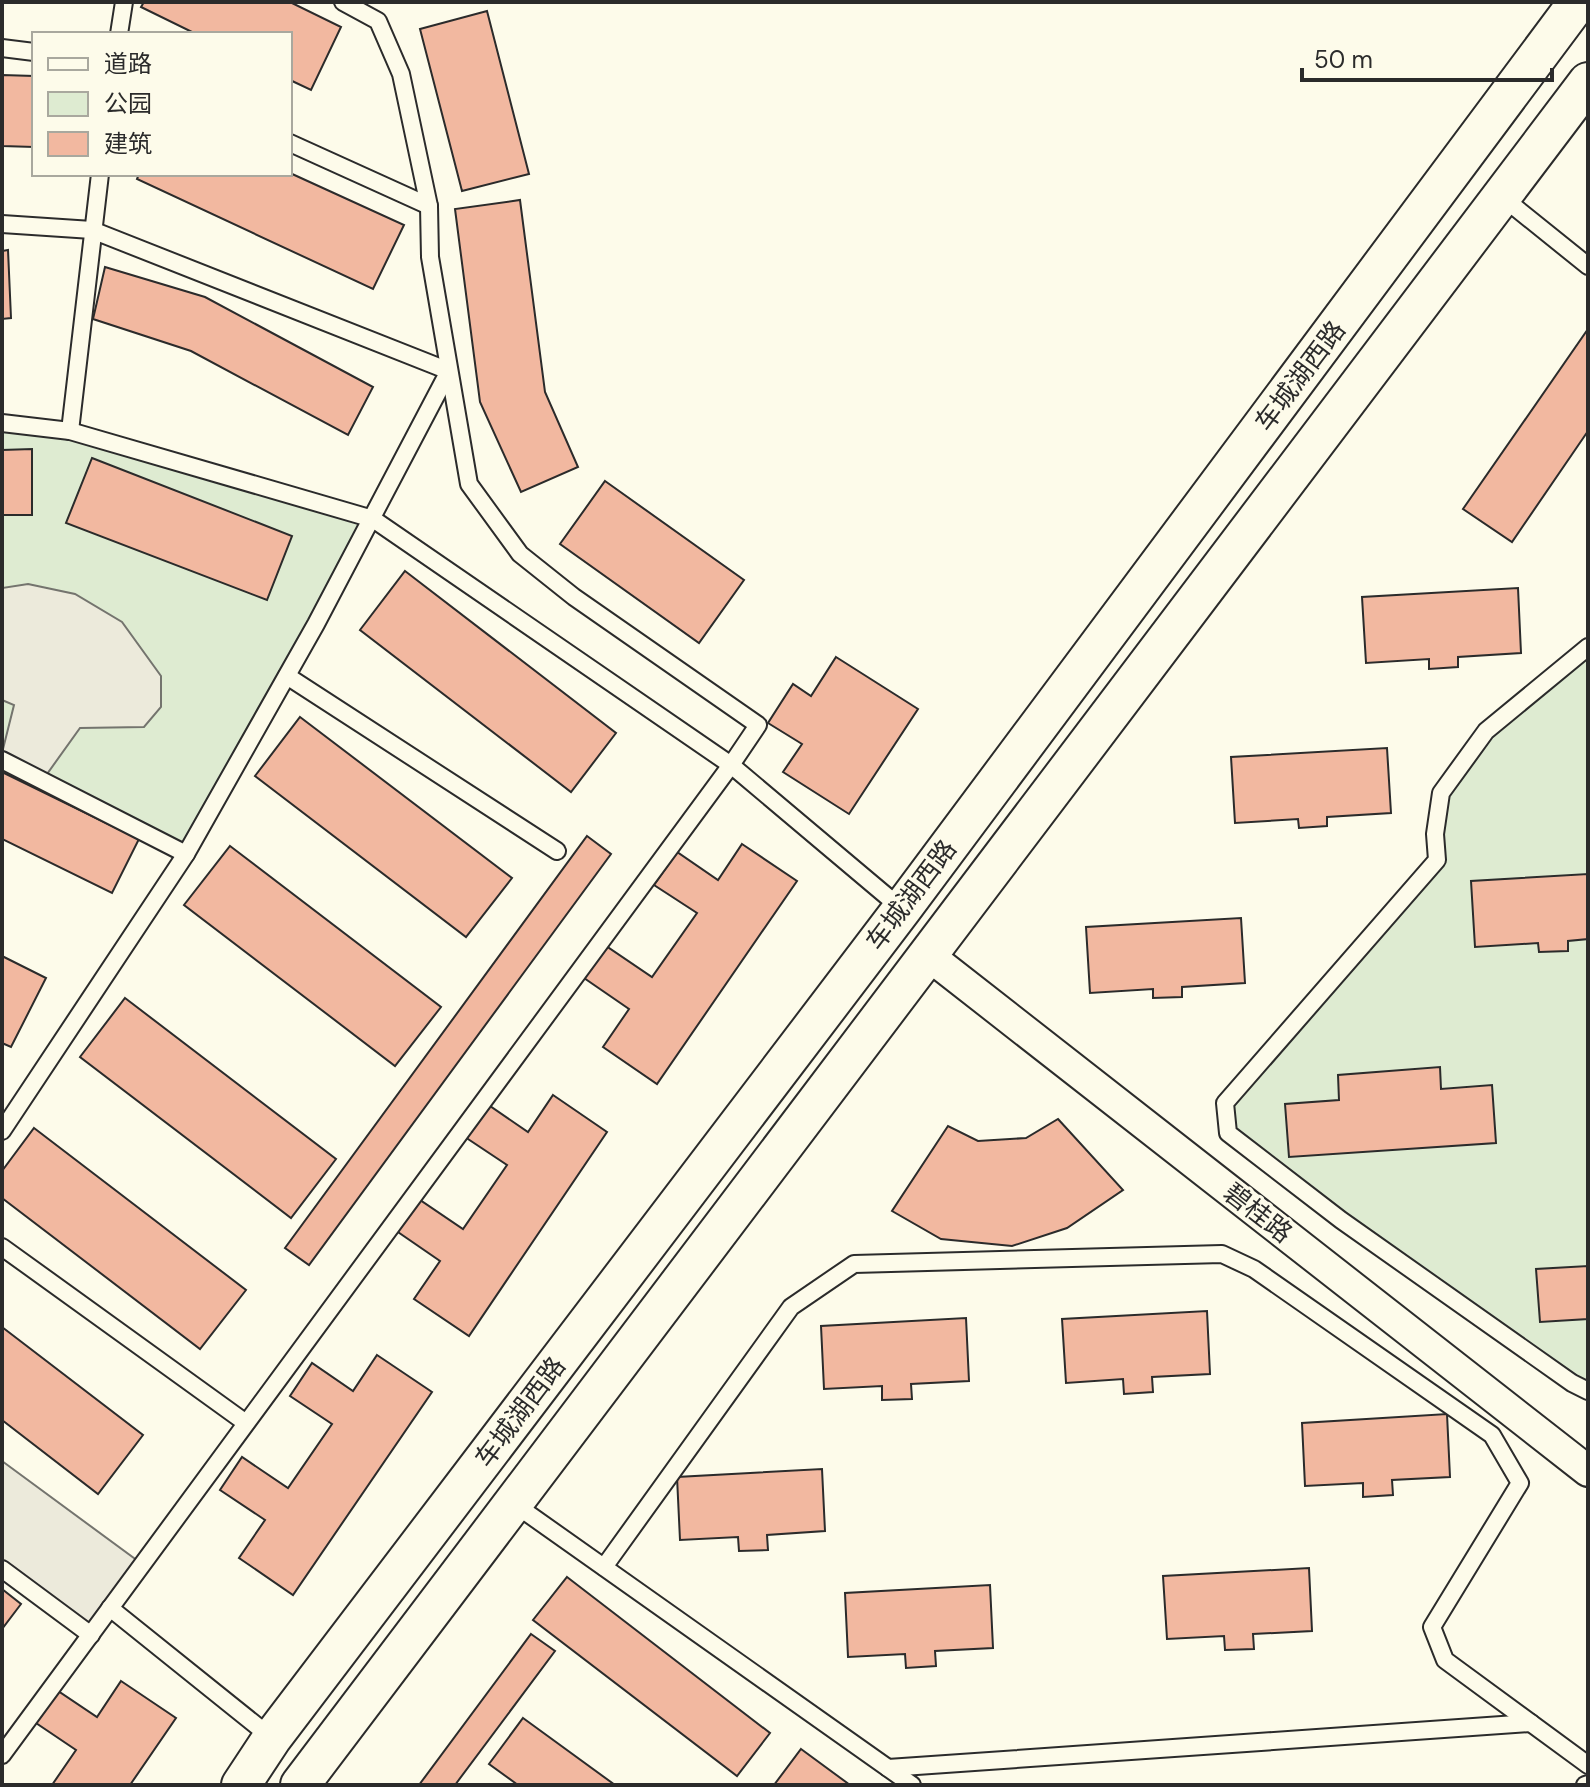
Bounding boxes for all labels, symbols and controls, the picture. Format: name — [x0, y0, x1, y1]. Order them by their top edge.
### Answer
legend — [32, 32, 292, 176]
scale bar — [1302, 32, 1552, 82]
text: 50 m — [1314, 44, 1373, 75]
text: 道路 — [104, 48, 152, 79]
text: 公园 — [104, 88, 152, 119]
text: 建筑 — [104, 128, 152, 159]
street label: 车城湖西路 — [1247, 314, 1353, 438]
street label: 车城湖西路 — [858, 833, 964, 957]
street label: 碧桂路 — [1217, 1176, 1299, 1250]
street label: 车城湖西路 — [467, 1350, 573, 1474]

